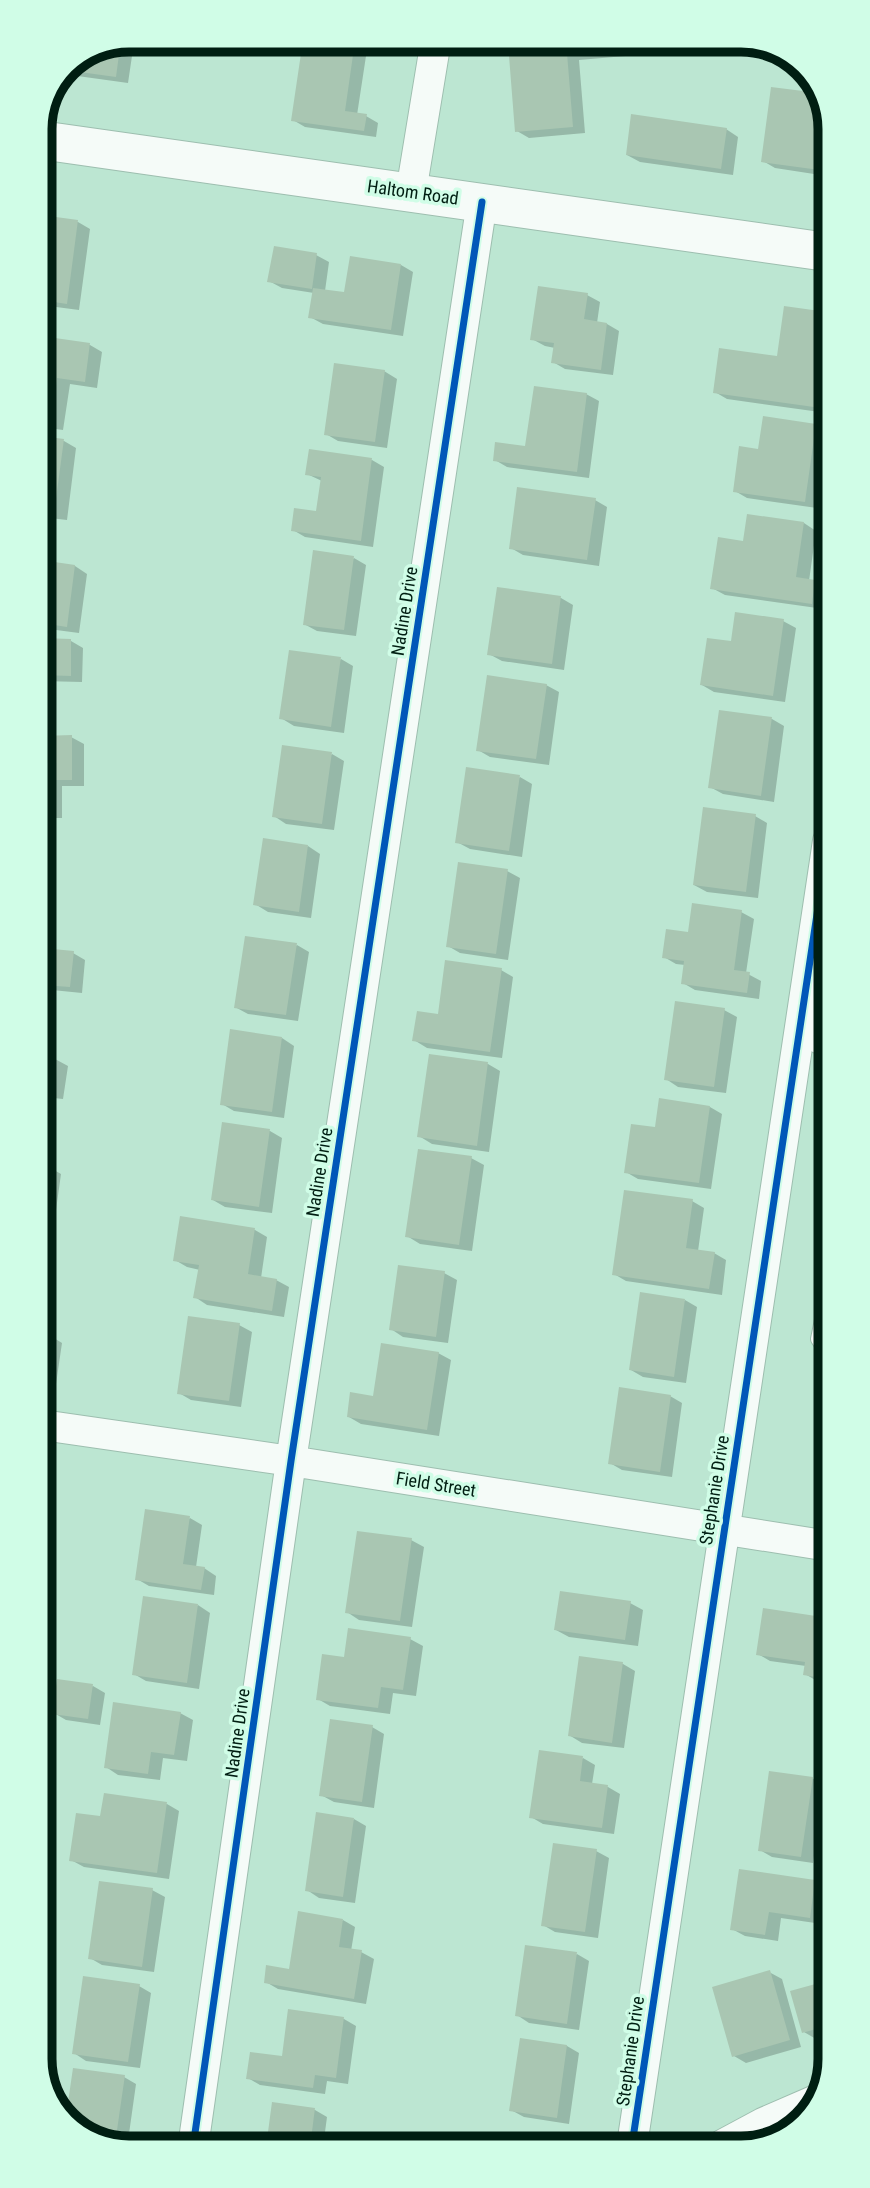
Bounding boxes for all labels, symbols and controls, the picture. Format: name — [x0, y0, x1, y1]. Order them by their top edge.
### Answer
street label: Haltom Road — [366, 175, 460, 209]
street label: Nadine Drive — [387, 565, 421, 657]
street label: Nadine Drive — [302, 1126, 336, 1218]
street label: Stephanie Drive — [695, 1434, 733, 1546]
street label: Field Street — [395, 1467, 477, 1501]
street label: Nadine Drive — [220, 1687, 254, 1779]
street label: Stephanie Drive — [612, 1995, 648, 2107]

